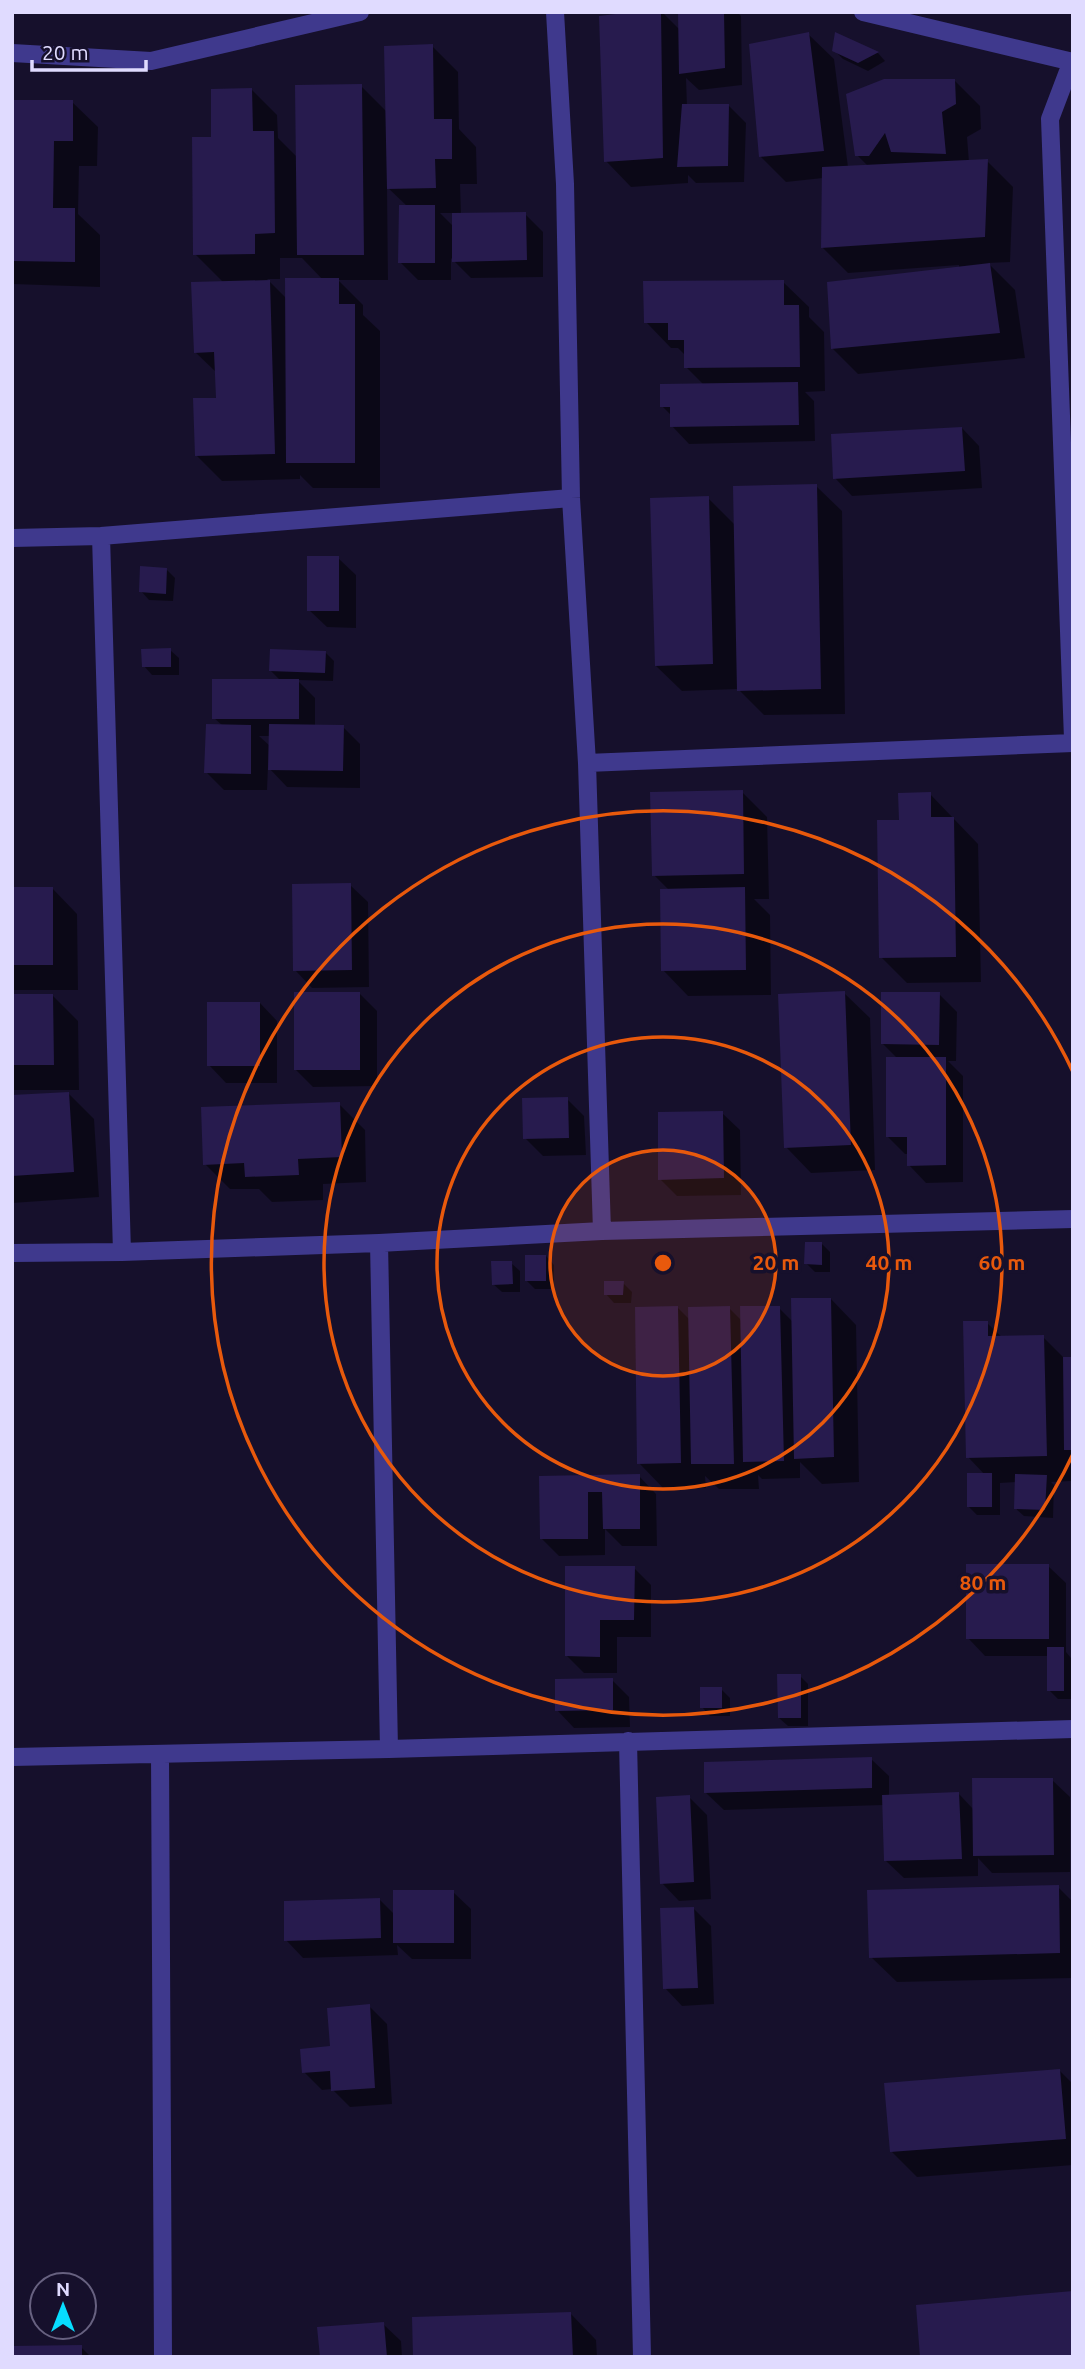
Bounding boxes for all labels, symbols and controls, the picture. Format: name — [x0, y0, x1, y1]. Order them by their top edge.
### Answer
scale bar — [32, 28, 145, 72]
text: 20 m — [42, 40, 89, 64]
text: 20 m — [753, 1250, 799, 1274]
text: 40 m — [866, 1250, 912, 1274]
text: 60 m — [979, 1250, 1025, 1274]
centre of rings — [651, 1251, 675, 1275]
text: 80 m — [960, 1570, 1006, 1594]
north arrow — [28, 2271, 98, 2341]
text: N — [56, 2278, 70, 2300]

